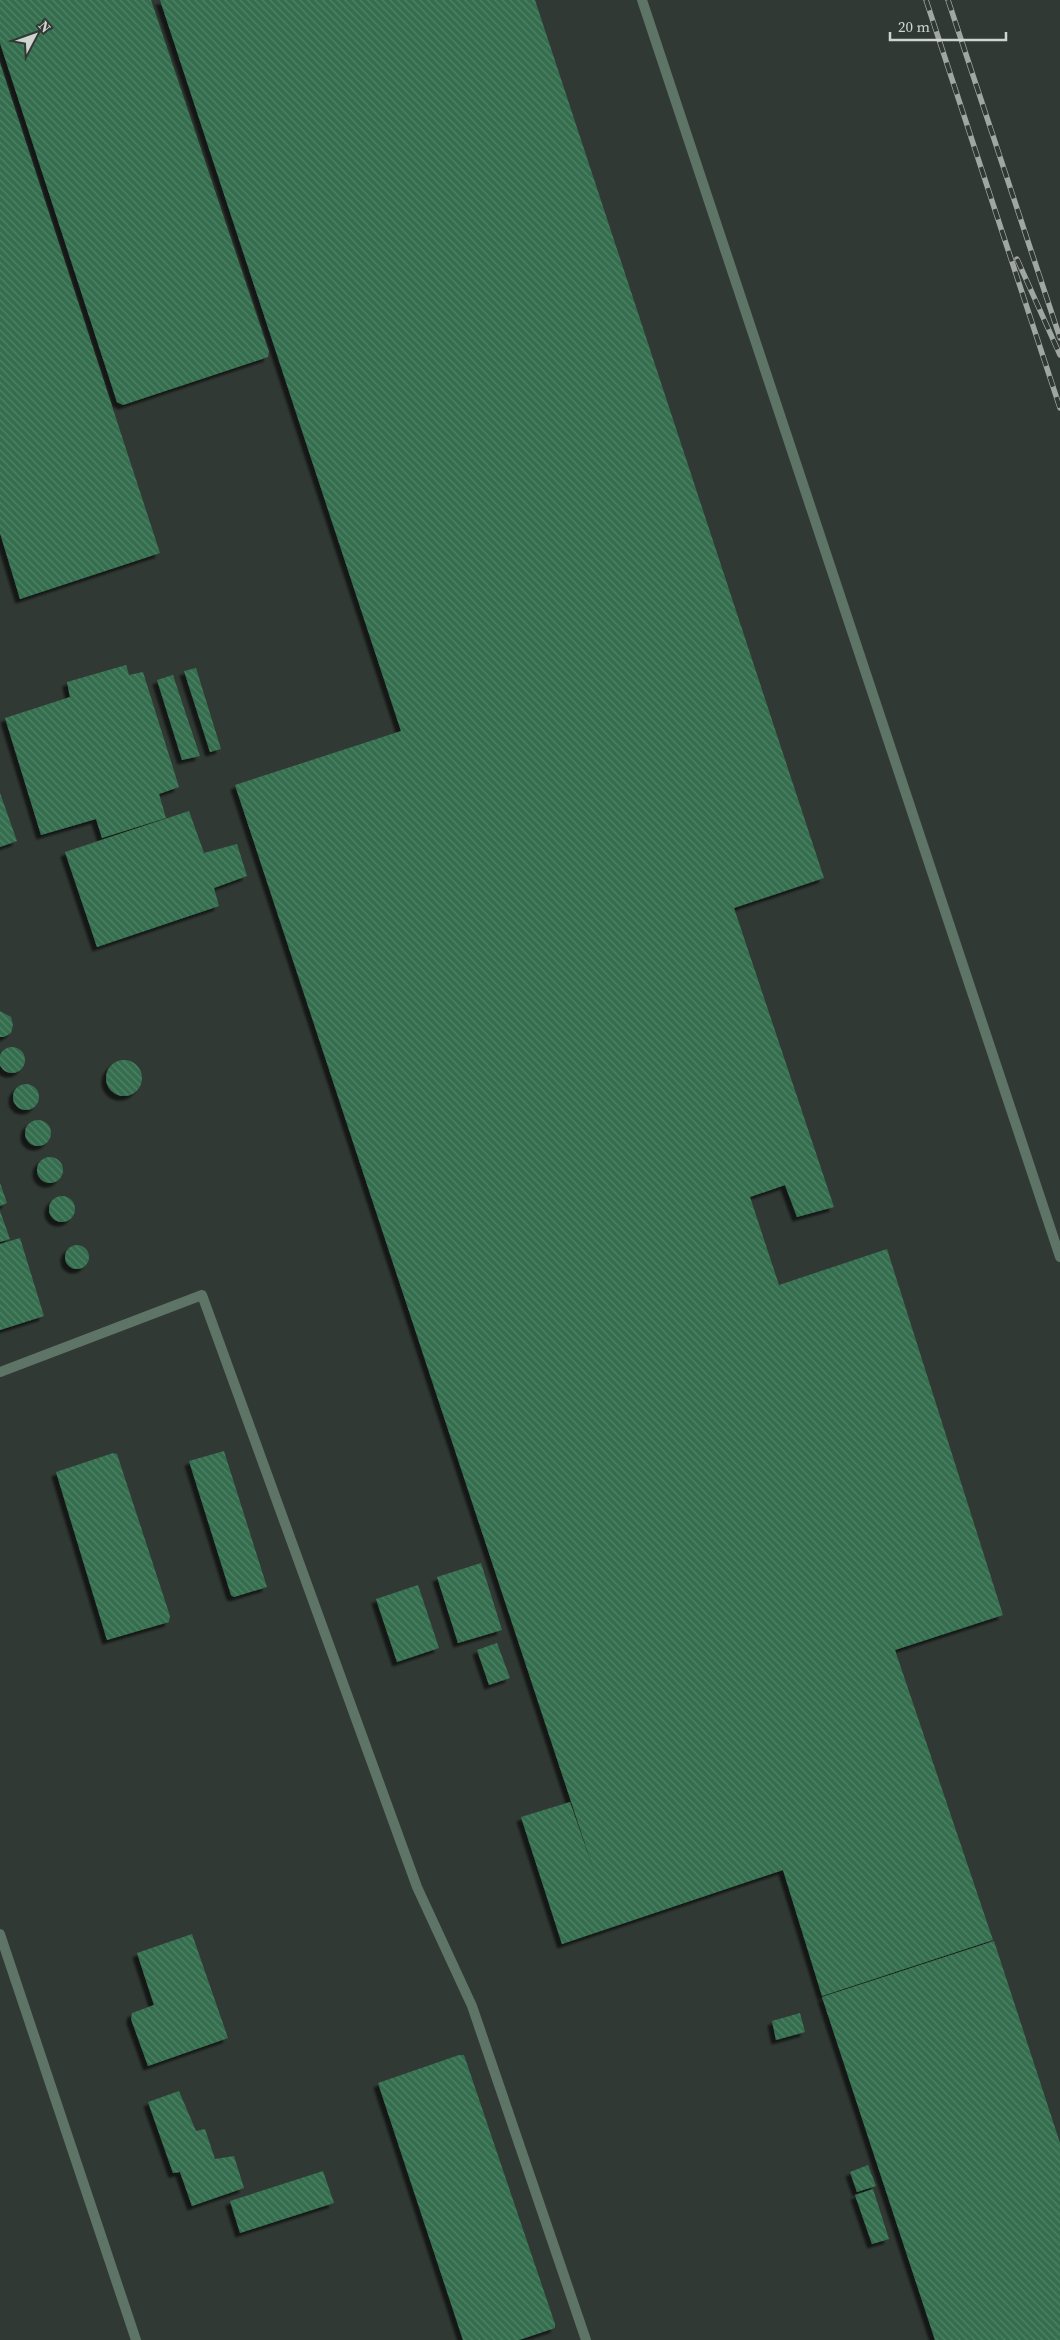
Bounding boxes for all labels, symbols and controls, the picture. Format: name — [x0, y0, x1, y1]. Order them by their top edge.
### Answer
north arrow — [10, 10, 60, 60]
scale bar — [890, 10, 1006, 42]
text: N — [34, 16, 56, 37]
text: 20 m — [898, 16, 930, 37]

